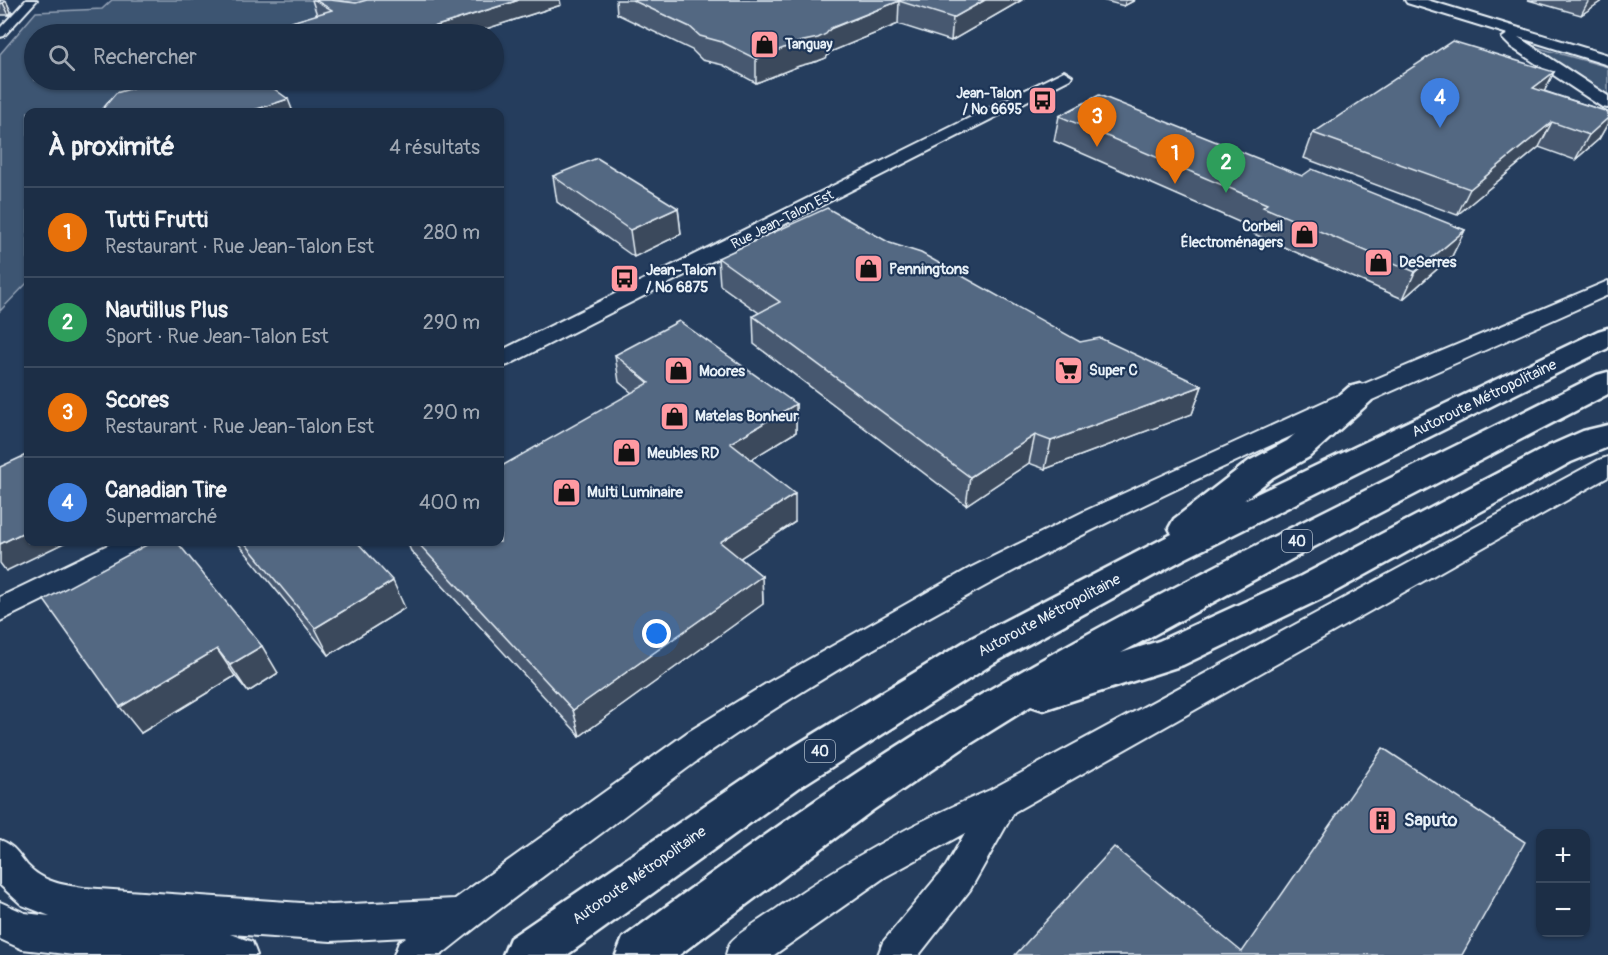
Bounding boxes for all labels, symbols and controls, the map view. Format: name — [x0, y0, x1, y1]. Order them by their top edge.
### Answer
search box — [24, 24, 504, 90]
shop icon: Tanguay — [748, 28, 780, 60]
place label: Tanguay — [784, 36, 833, 53]
icon: search — [45, 41, 78, 74]
text: Rechercher — [93, 43, 197, 71]
pin: 4 — [1420, 78, 1460, 128]
place label: Jean-Talon / No 6695 — [956, 85, 1022, 118]
bus stop icon: Jean-Talon / No 6695 — [1027, 85, 1059, 117]
pin: 3 — [1078, 98, 1116, 147]
text: À proximité — [48, 131, 175, 163]
pin: 1 — [1156, 134, 1194, 184]
text: 4 résultats — [389, 135, 480, 160]
pin: 2 — [1206, 144, 1246, 193]
street label: Rue Jean-Talon Est — [728, 186, 837, 253]
text: Tutti Frutti — [105, 206, 208, 234]
place label: Corbeil Électroménagers — [1181, 218, 1284, 251]
shop icon: Corbeil Électroménagers — [1288, 218, 1320, 250]
text: 1 — [64, 220, 71, 245]
text: 280 m — [423, 220, 480, 245]
text: Restaurant · Rue Jean-Talon Est — [105, 234, 374, 259]
shop icon: DeSerres — [1362, 246, 1394, 278]
shop icon: Penningtons — [852, 253, 884, 285]
place label: DeSerres — [1399, 253, 1457, 272]
place label: Penningtons — [889, 260, 969, 279]
place label: Jean-Talon / No 6875 — [646, 261, 717, 297]
bus stop icon: Jean-Talon / No 6875 — [609, 263, 641, 295]
text: Nautillus Plus — [105, 296, 228, 324]
text: 2 — [62, 310, 73, 335]
text: 290 m — [423, 310, 480, 335]
text: Sport · Rue Jean-Talon Est — [105, 324, 329, 349]
supermarket icon: Super C — [1052, 354, 1084, 386]
shop icon: Moores — [662, 355, 694, 387]
street label: Autoroute Métropolitaine — [1409, 355, 1560, 442]
place label: Super C — [1089, 361, 1138, 380]
place label: Moores — [699, 362, 745, 381]
text: Scores — [105, 386, 169, 414]
text: 3 — [62, 400, 73, 425]
text: 290 m — [423, 400, 480, 425]
shop icon: Matelas Bonheur — [658, 400, 690, 432]
place label: Matelas Bonheur — [695, 407, 799, 426]
text: Restaurant · Rue Jean-Talon Est — [105, 414, 374, 439]
shop icon: Meubles RD — [610, 437, 642, 469]
place label: Meubles RD — [647, 444, 720, 463]
text: Canadian Tire — [105, 476, 227, 504]
shop icon: Multi Luminaire — [550, 476, 582, 508]
place label: Multi Luminaire — [587, 483, 683, 502]
text: 4 — [62, 490, 73, 515]
text: 400 m — [419, 490, 480, 515]
text: Supermarché — [105, 504, 218, 529]
road number: 40 — [1282, 530, 1312, 552]
street label: Autoroute Métropolitaine — [975, 569, 1124, 661]
your location — [642, 619, 671, 648]
road number: 40 — [805, 740, 835, 762]
building icon: Saputo — [1367, 804, 1399, 836]
place label: Saputo — [1404, 809, 1458, 832]
street label: Autoroute Métropolitaine — [569, 822, 710, 929]
map controls — [1536, 829, 1590, 937]
button: + — [1536, 829, 1590, 883]
button: − — [1536, 883, 1590, 937]

